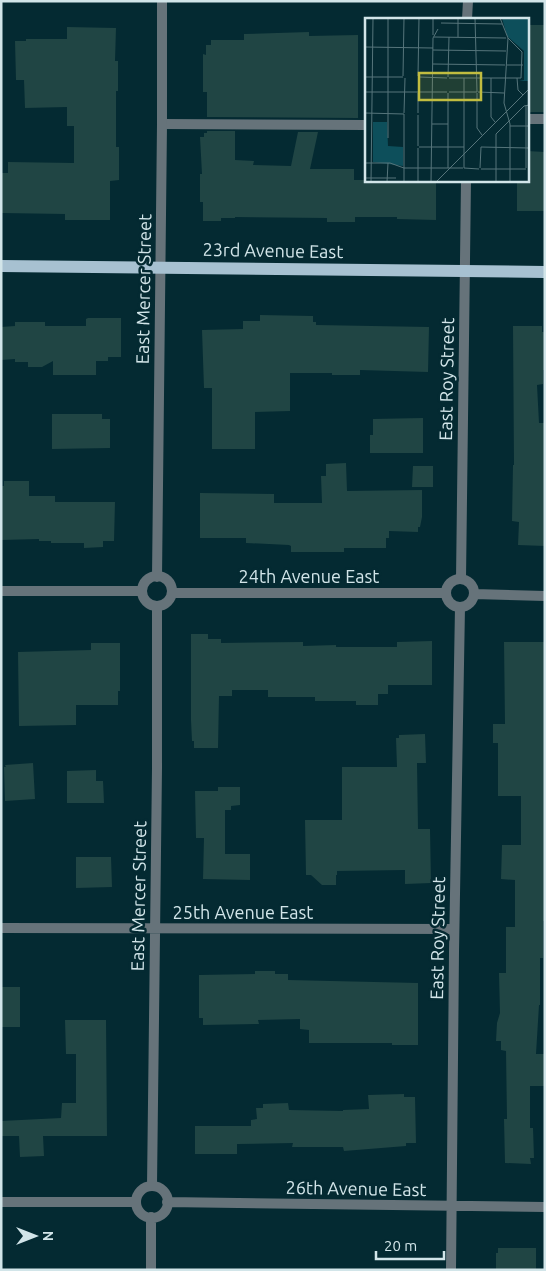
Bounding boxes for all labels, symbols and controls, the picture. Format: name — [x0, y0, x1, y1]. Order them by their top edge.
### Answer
inset map — [365, 18, 528, 181]
street label: East Mercer Street — [132, 214, 154, 364]
street label: 23rd Avenue East — [202, 239, 344, 261]
street label: East Roy Street — [435, 317, 457, 441]
street label: 24th Avenue East — [239, 566, 379, 586]
street label: East Mercer Street — [127, 821, 149, 971]
street label: East Roy Street — [426, 876, 448, 1000]
street label: 25th Avenue East — [173, 902, 313, 922]
street label: 26th Avenue East — [285, 1177, 427, 1199]
north arrow — [10, 1211, 60, 1261]
scale bar — [376, 1228, 444, 1260]
text: N — [40, 1231, 56, 1241]
text: 20 m — [384, 1237, 417, 1254]

